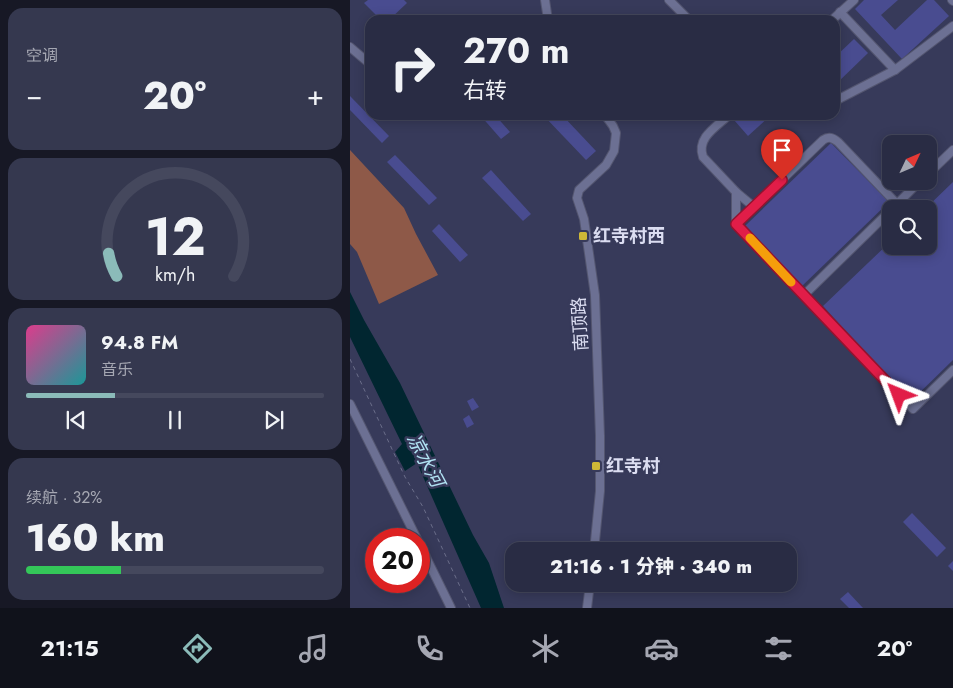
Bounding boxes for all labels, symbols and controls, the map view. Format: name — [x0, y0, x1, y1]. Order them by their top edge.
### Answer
text: 270 m — [463, 26, 569, 76]
icon: right — [380, 35, 445, 100]
text: 空调 — [26, 44, 58, 67]
text: 20° — [143, 68, 206, 123]
text: 右转 — [463, 74, 507, 106]
text: − — [26, 75, 43, 116]
text: + — [307, 75, 324, 116]
pin — [761, 129, 803, 180]
north arrow — [882, 135, 938, 190]
map controls — [882, 135, 937, 255]
icon: arrive — [768, 136, 796, 164]
text: 12 — [145, 199, 205, 275]
button: search — [882, 200, 937, 255]
place label: 红寺村西 — [593, 223, 665, 249]
marker: 红寺村西 — [577, 230, 589, 242]
text: km/h — [155, 262, 195, 288]
street label: 南顶路 — [566, 296, 594, 352]
text: 94.8 FM — [101, 329, 178, 356]
text: 音乐 — [101, 358, 133, 381]
position arrow — [872, 368, 924, 420]
icon: previous — [62, 406, 90, 434]
icon: pause — [161, 406, 189, 434]
icon: next — [260, 406, 288, 434]
water label: 凉水河 — [400, 429, 453, 495]
place label: 红寺村 — [606, 453, 660, 479]
marker: 红寺村 — [590, 460, 602, 472]
text: 续航 · 32% — [26, 486, 102, 509]
text: 160 km — [26, 510, 165, 565]
speed limit sign: 20 — [365, 528, 430, 593]
text: 21:16 · 1 分钟 · 340 m — [550, 553, 752, 580]
icon: directions — [180, 631, 215, 666]
icon: music — [296, 631, 331, 666]
icon: phone — [412, 631, 447, 666]
icon: climate — [528, 631, 563, 666]
icon: car — [644, 631, 679, 666]
icon: filters — [761, 631, 796, 666]
text: 21:15 — [41, 632, 99, 664]
text: 20° — [877, 632, 912, 664]

